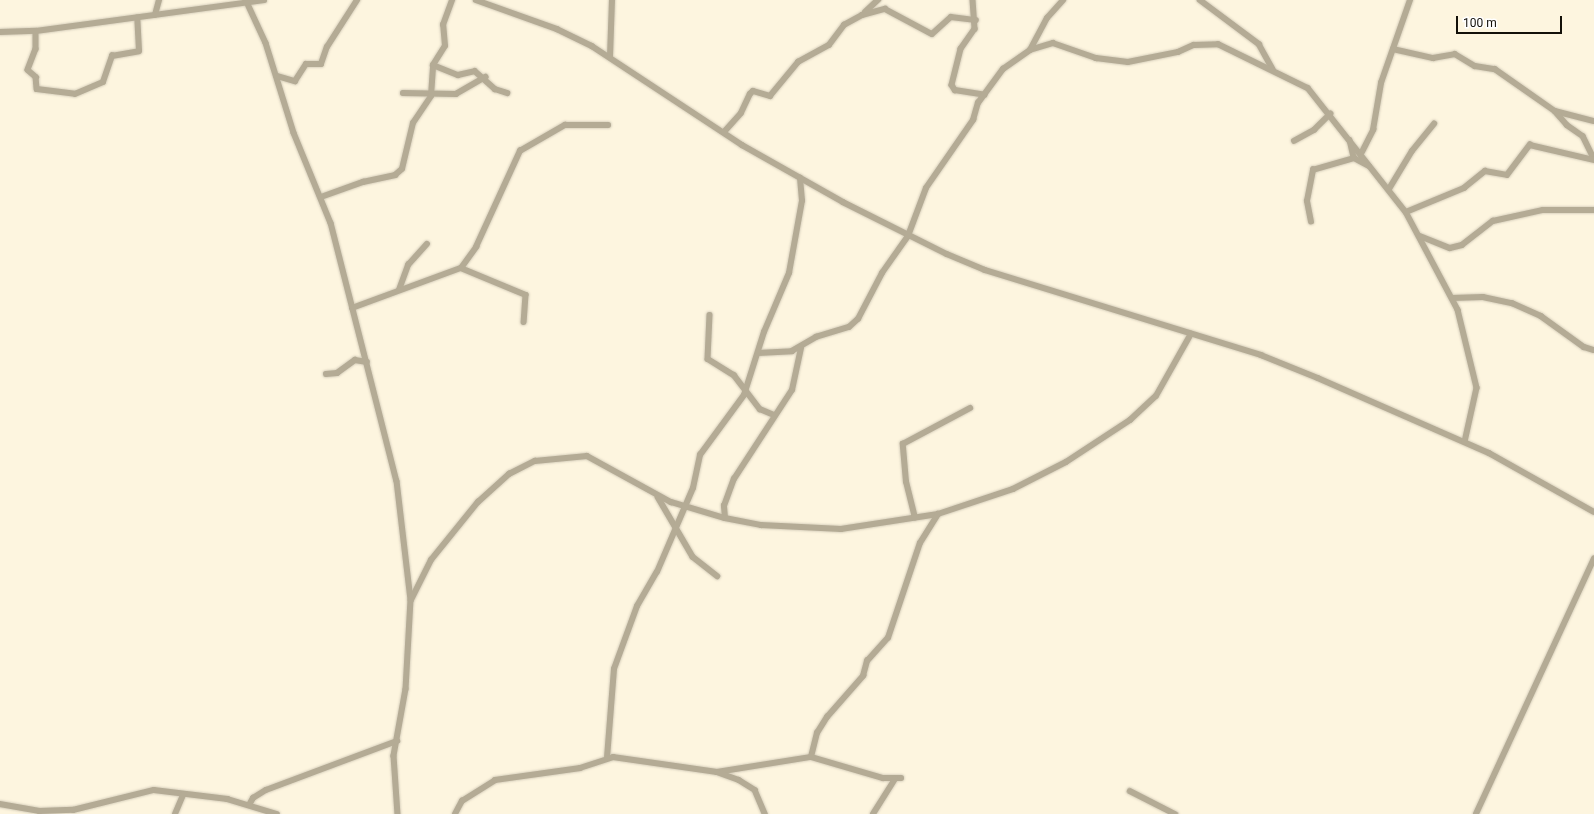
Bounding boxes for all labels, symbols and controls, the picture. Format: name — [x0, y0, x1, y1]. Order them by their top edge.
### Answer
scale bar — [1458, 8, 1564, 34]
text: 100 m — [1463, 16, 1497, 30]

